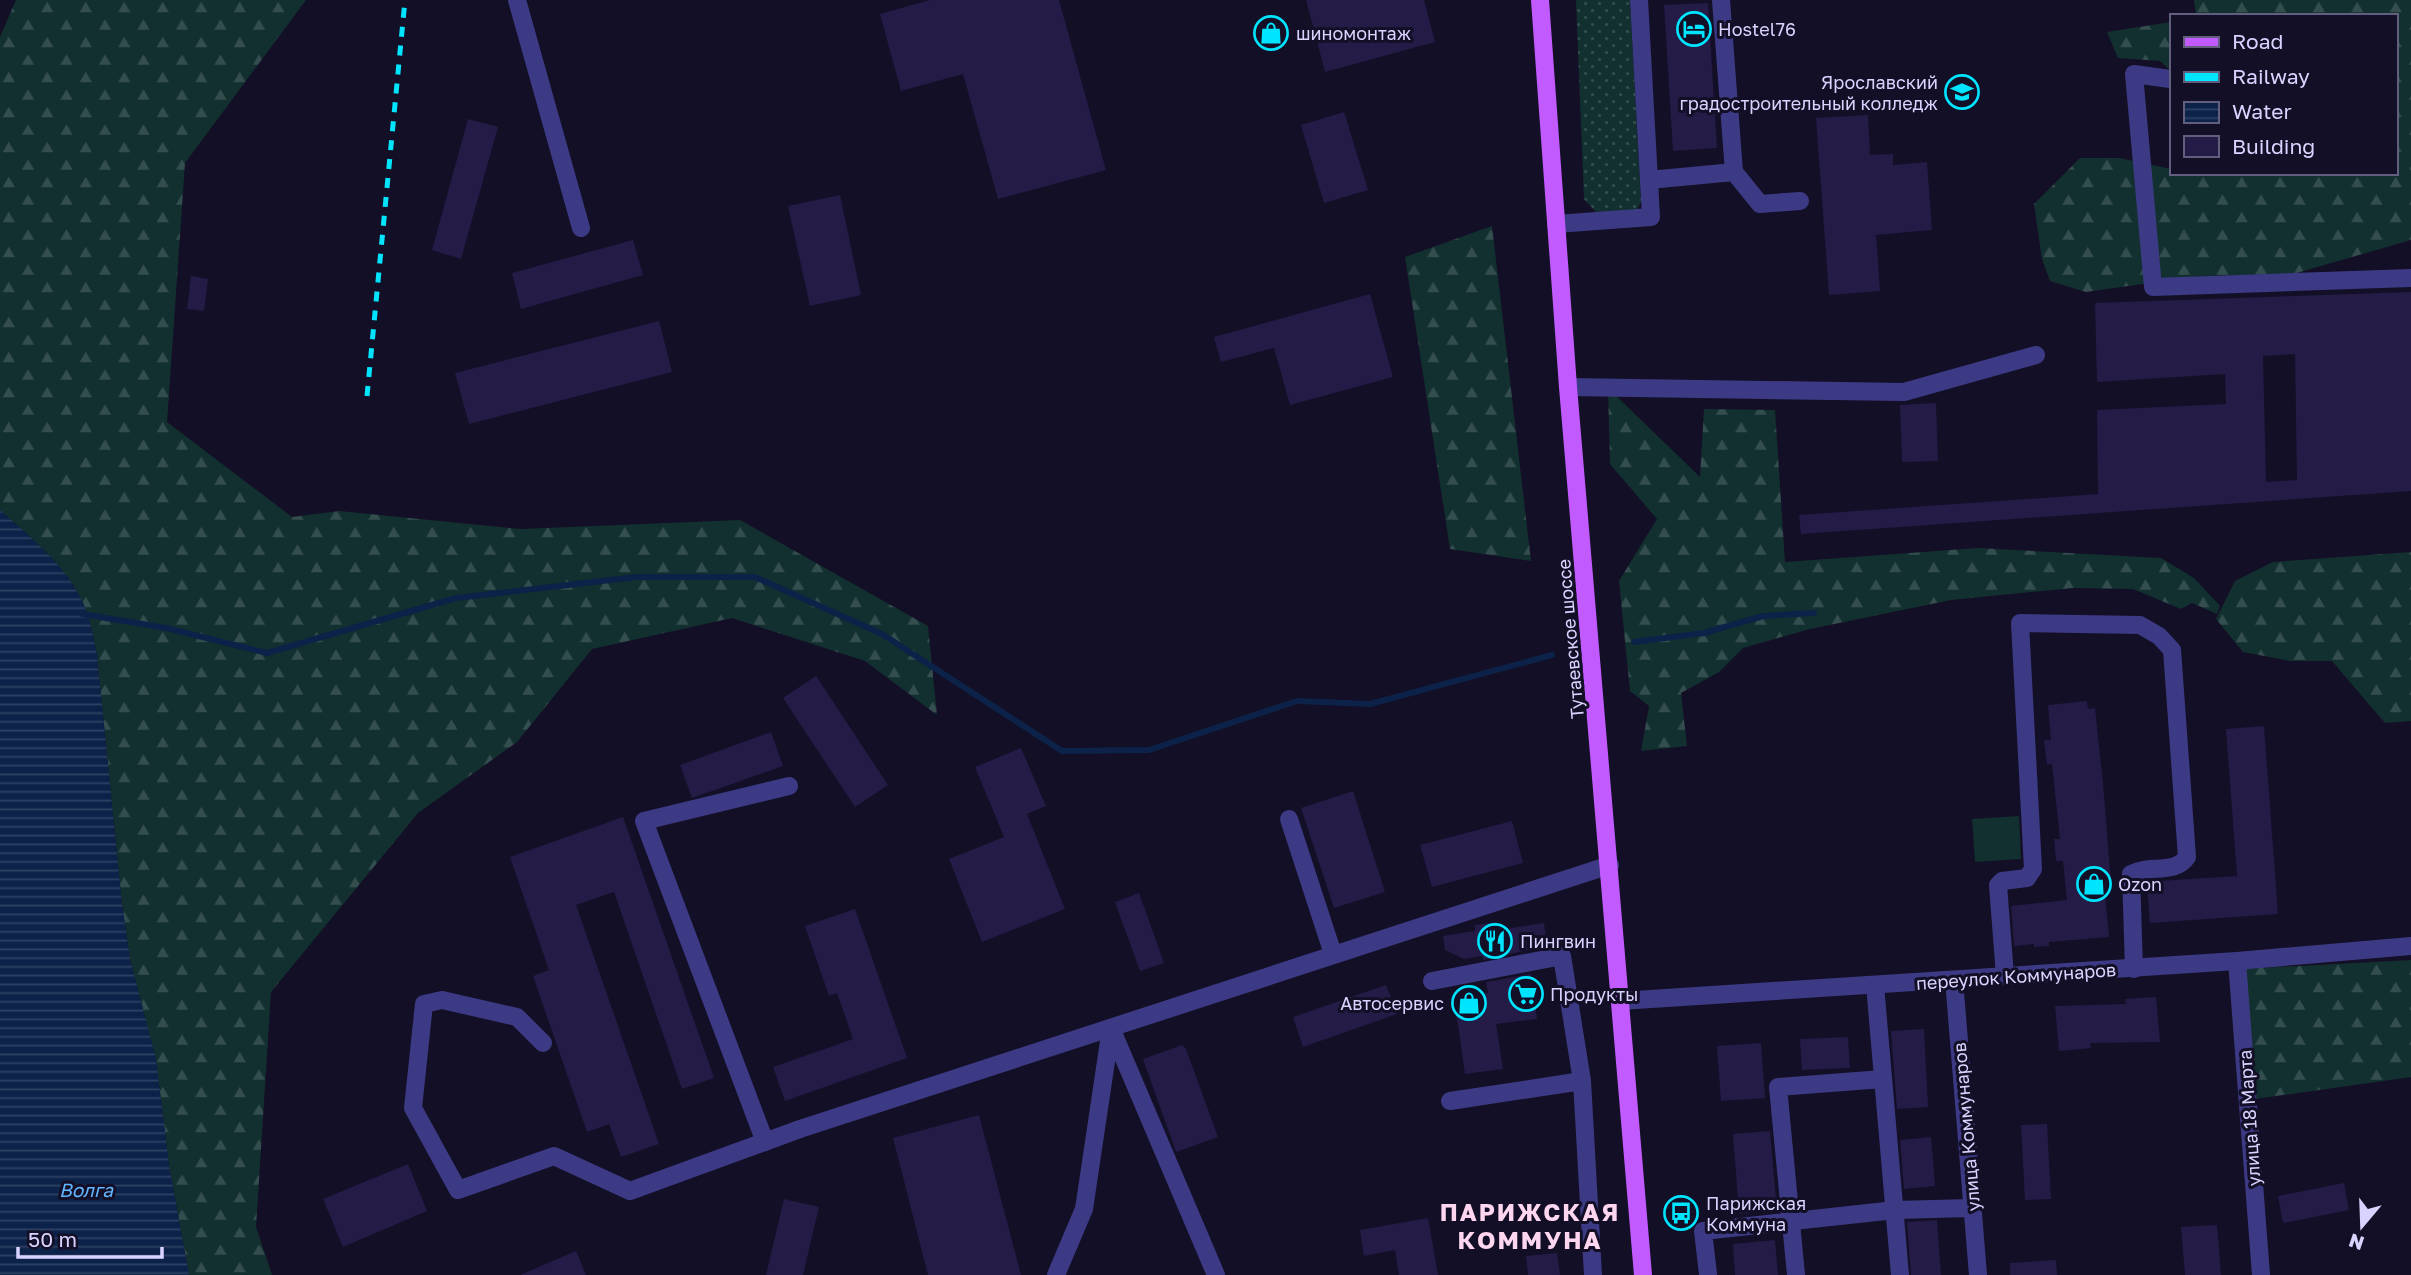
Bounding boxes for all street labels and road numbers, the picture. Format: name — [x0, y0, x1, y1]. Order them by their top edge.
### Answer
street label: Тутаевское шоссе — [1552, 558, 1588, 720]
street label: переулок Коммунаров — [1915, 958, 2117, 994]
street label: улица Коммунаров — [1948, 1042, 1984, 1212]
street label: улица 18 Марта — [2233, 1049, 2265, 1187]

